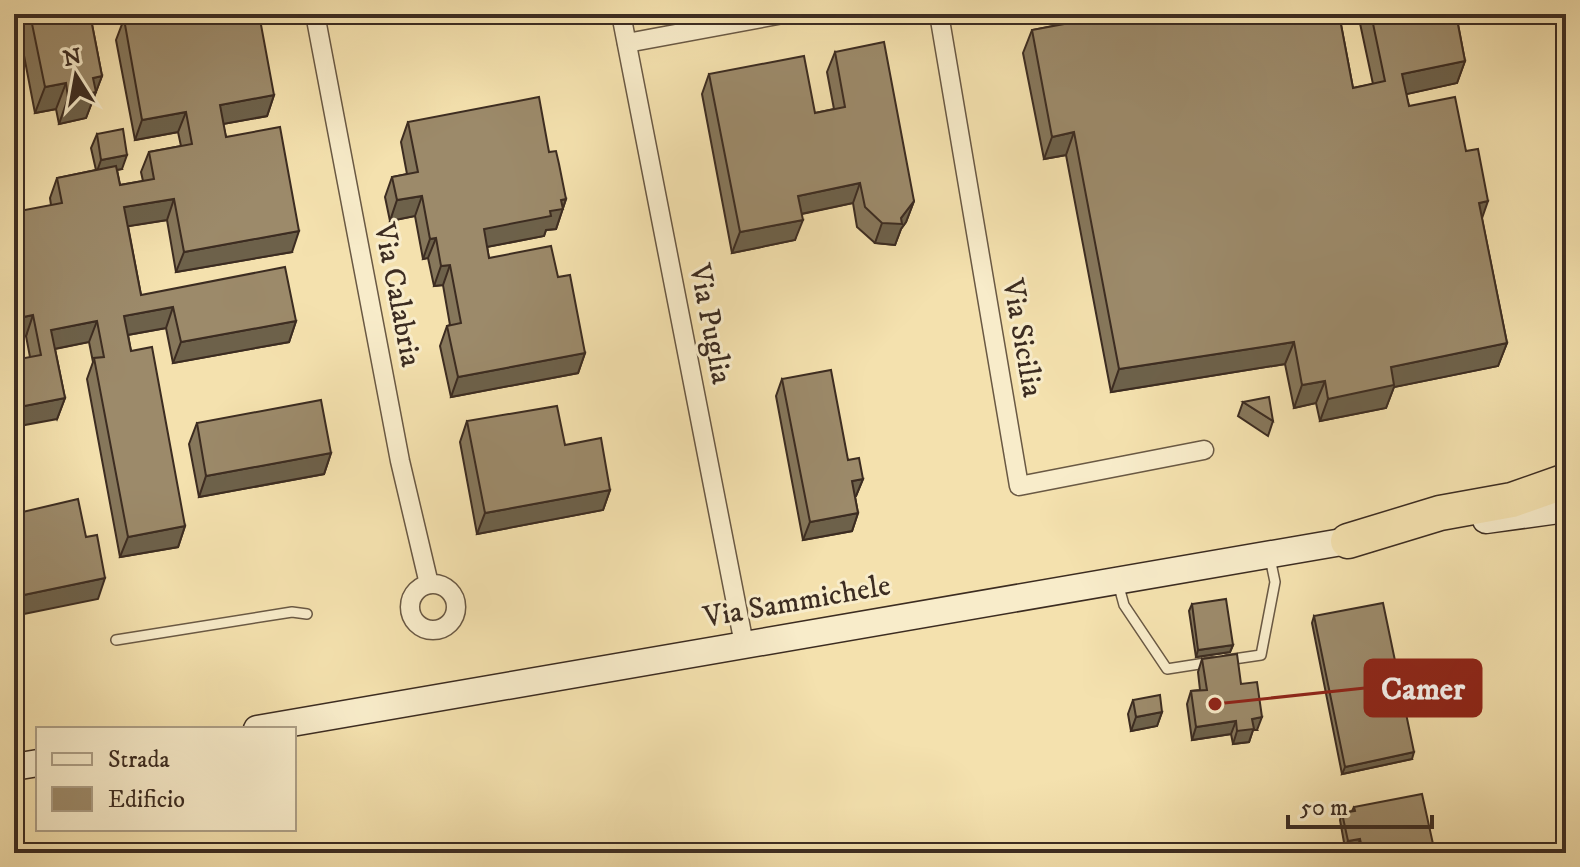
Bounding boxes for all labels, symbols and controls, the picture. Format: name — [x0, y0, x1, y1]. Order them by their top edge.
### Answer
north arrow — [36, 36, 116, 116]
text: N — [61, 43, 84, 73]
street label: Via Calabria — [365, 219, 429, 370]
street label: Via Puglia — [680, 260, 740, 387]
street label: Via Sicilia — [993, 275, 1051, 400]
street label: Via Sammichele — [700, 567, 893, 637]
callout: Camer — [1365, 660, 1481, 716]
text: Camer — [1381, 670, 1466, 710]
legend — [36, 727, 296, 831]
text: Strada — [108, 745, 170, 775]
scale bar — [1288, 779, 1432, 829]
text: Edificio — [108, 785, 185, 815]
text: 50 m — [1300, 793, 1348, 823]

